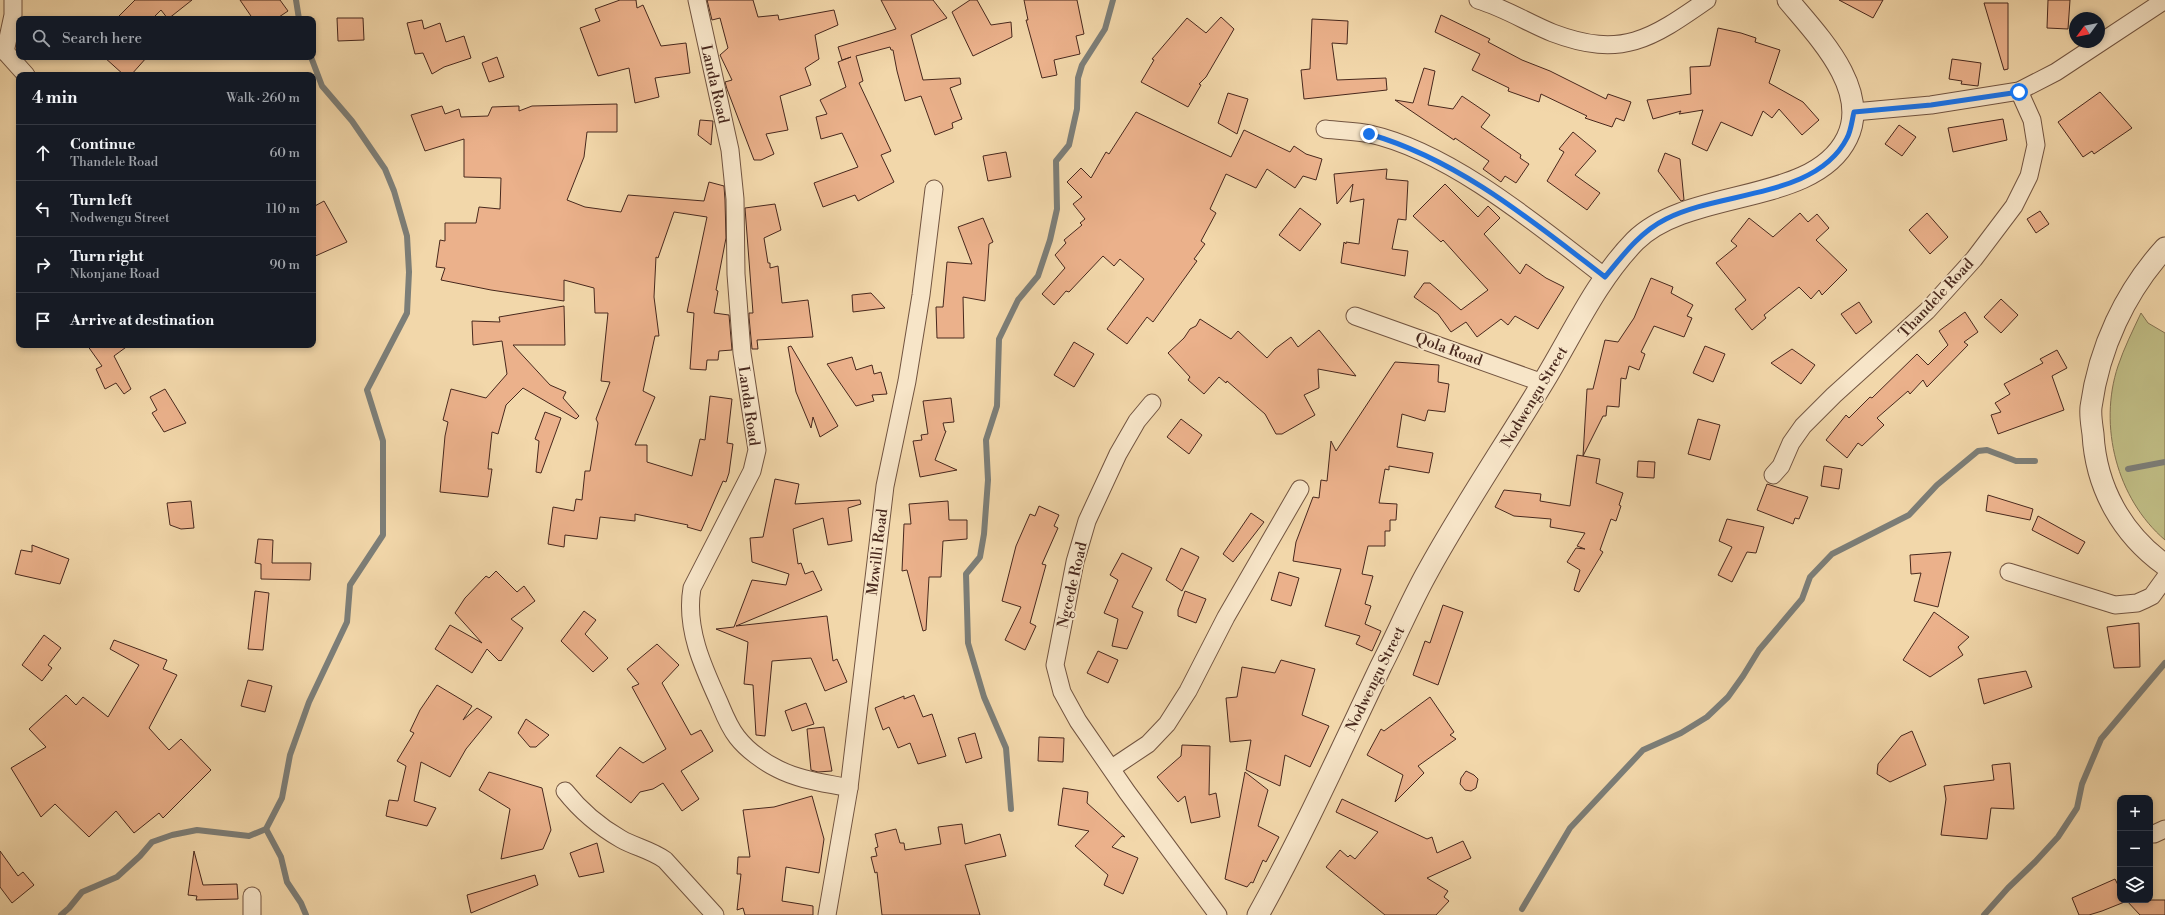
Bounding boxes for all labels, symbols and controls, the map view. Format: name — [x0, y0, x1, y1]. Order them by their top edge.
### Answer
north arrow — [2069, 12, 2105, 48]
search box — [16, 16, 316, 60]
icon: search — [30, 27, 52, 49]
text: Search here — [62, 29, 142, 48]
street label: Landa Road — [696, 43, 733, 126]
route start — [2010, 83, 2028, 101]
text: 4 min — [32, 87, 77, 109]
text: Walk · 260 m — [226, 90, 300, 106]
route end — [1360, 125, 1378, 143]
text: Continue — [70, 135, 135, 154]
icon: ahead — [32, 142, 54, 164]
text: 60 m — [269, 145, 300, 161]
text: Thandele Road — [70, 154, 158, 170]
text: Turn left — [70, 191, 132, 210]
icon: left — [32, 198, 54, 220]
text: 110 m — [266, 201, 300, 217]
text: Nodwengu Street — [70, 210, 170, 226]
text: Turn right — [70, 247, 144, 266]
icon: right — [32, 254, 54, 276]
street label: Thandele Road — [1895, 254, 1978, 342]
text: 90 m — [269, 257, 300, 273]
text: Nkonjane Road — [70, 266, 159, 282]
icon: arrive — [32, 310, 54, 332]
text: Arrive at destination — [70, 311, 214, 330]
street label: Qola Road — [1413, 329, 1485, 371]
street label: Nodwengu Street — [1497, 342, 1573, 451]
street label: Landa Road — [733, 365, 764, 448]
street label: Mzwilli Road — [863, 507, 892, 597]
street label: Ngcede Road — [1053, 540, 1092, 630]
street label: Nodwengu Street — [1342, 623, 1409, 735]
map controls — [2117, 795, 2153, 903]
button: + — [2117, 795, 2153, 831]
button: − — [2117, 831, 2153, 867]
button: layers — [2117, 867, 2153, 903]

